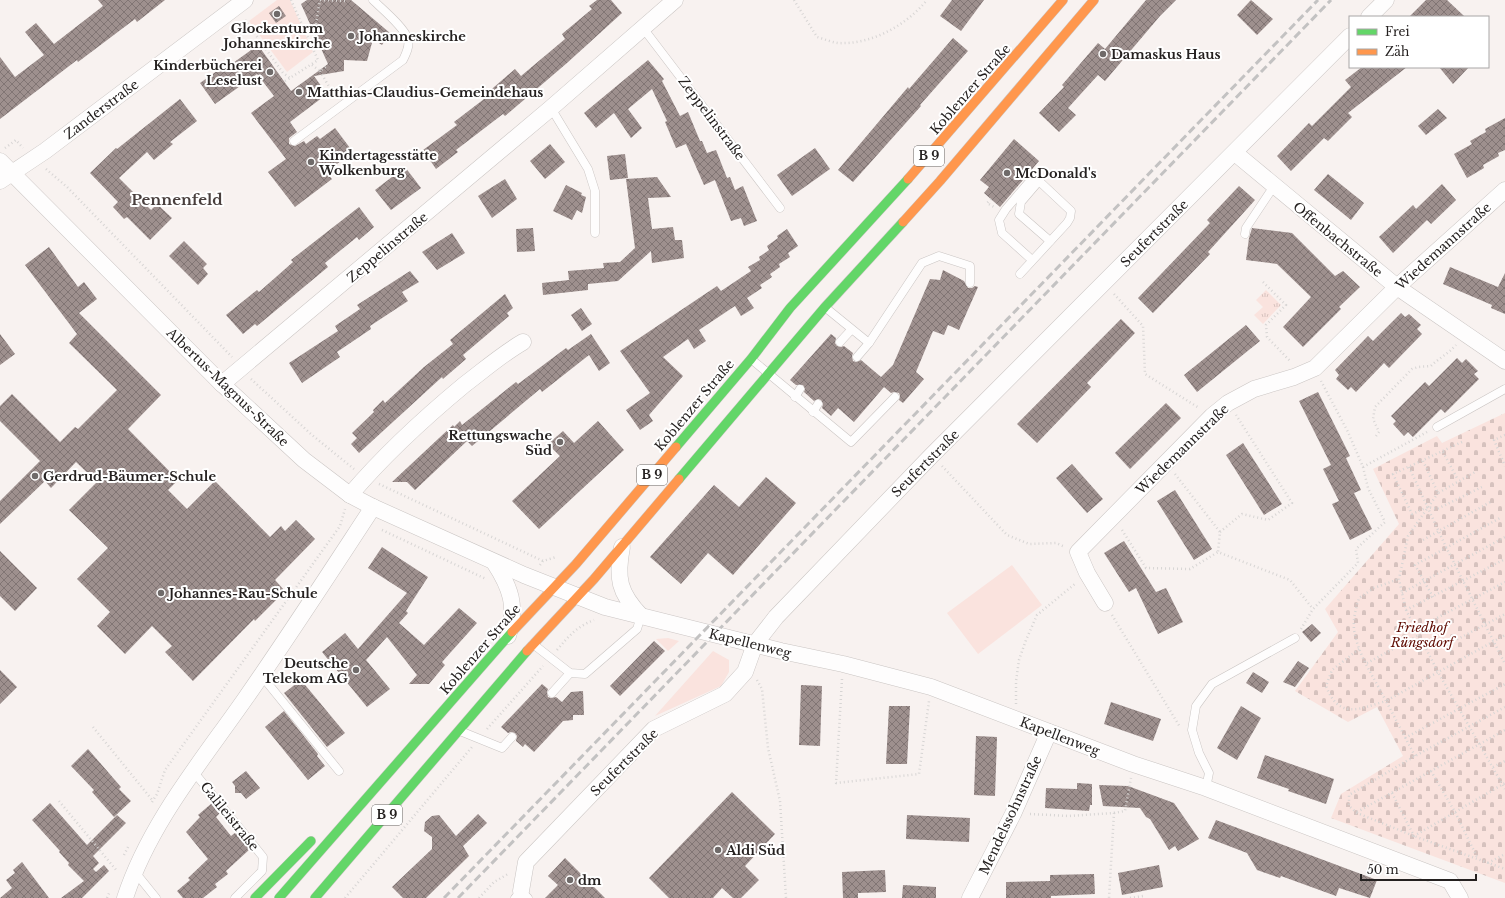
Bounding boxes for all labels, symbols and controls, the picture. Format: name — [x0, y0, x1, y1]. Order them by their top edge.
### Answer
marker: Glockenturm Johanneskirche — [272, 9, 282, 19]
legend — [1349, 16, 1489, 68]
place label: Glockenturm Johanneskirche — [221, 20, 331, 52]
text: Frei — [1385, 24, 1410, 39]
place label: Johanneskirche — [356, 28, 466, 45]
marker: Johanneskirche — [346, 31, 356, 41]
street label: Koblenzer Straße — [926, 40, 1014, 138]
text: Zäh — [1385, 44, 1409, 59]
place label: Damaskus Haus — [1111, 46, 1221, 63]
marker: Damaskus Haus — [1098, 49, 1108, 59]
place label: Kinderbücherei Leselust — [153, 57, 262, 89]
marker: Kinderbücherei Leselust — [265, 67, 275, 77]
street label: Zeppelinstraße — [675, 73, 749, 164]
street label: Zanderstraße — [61, 76, 142, 143]
place label: Matthias-Claudius-Gemeindehaus — [307, 84, 543, 101]
marker: Matthias-Claudius-Gemeindehaus — [294, 87, 304, 97]
road number: B 9 — [914, 146, 944, 166]
place label: Kindertagesstätte Wolkenburg — [318, 147, 437, 179]
marker: Kindertagesstätte Wolkenburg — [306, 157, 316, 167]
place label: McDonald's — [1015, 165, 1097, 182]
marker: McDonald's — [1002, 168, 1012, 178]
district label: Pennenfeld — [131, 190, 223, 209]
street label: Seufertstraße — [1117, 196, 1192, 271]
street label: Offenbachstraße — [1290, 198, 1386, 281]
street label: Wiedemannstraße — [1391, 199, 1495, 294]
street label: Zeppelinstraße — [343, 208, 431, 286]
street label: Albertus-Magnus-Straße — [162, 324, 292, 450]
street label: Koblenzer Straße — [651, 356, 738, 455]
street label: Wiedemannstraße — [1132, 401, 1232, 499]
street label: Seufertstraße — [888, 426, 963, 501]
place label: Rettungswache Süd — [448, 427, 552, 459]
marker: Rettungswache Süd — [555, 437, 565, 447]
road number: B 9 — [637, 465, 667, 485]
place label: Gerdrud-Bäumer-Schule — [43, 468, 216, 485]
marker: Gerdrud-Bäumer-Schule — [30, 471, 40, 481]
place label: Johannes-Rau-Schule — [166, 585, 318, 602]
marker: Johannes-Rau-Schule — [156, 588, 166, 598]
street label: Koblenzer Straße — [436, 600, 524, 698]
park label: Friedhof Rüngsdorf — [1390, 619, 1457, 651]
street label: Kapellenweg — [707, 625, 793, 662]
place label: Deutsche Telekom AG — [263, 655, 349, 687]
marker: Deutsche Telekom AG — [351, 665, 361, 675]
street label: Kapellenweg — [1017, 713, 1102, 760]
street label: Seufertstraße — [587, 725, 662, 800]
street label: Mendelssohnstraße — [975, 753, 1046, 877]
street label: Galileistraße — [197, 778, 263, 854]
road number: B 9 — [372, 805, 402, 825]
place label: Aldi Süd — [725, 842, 785, 859]
marker: Aldi Süd — [713, 845, 723, 855]
scale bar — [1361, 856, 1476, 882]
text: 50 m — [1367, 862, 1399, 877]
place label: dm — [578, 872, 602, 889]
marker: dm — [565, 875, 575, 885]

